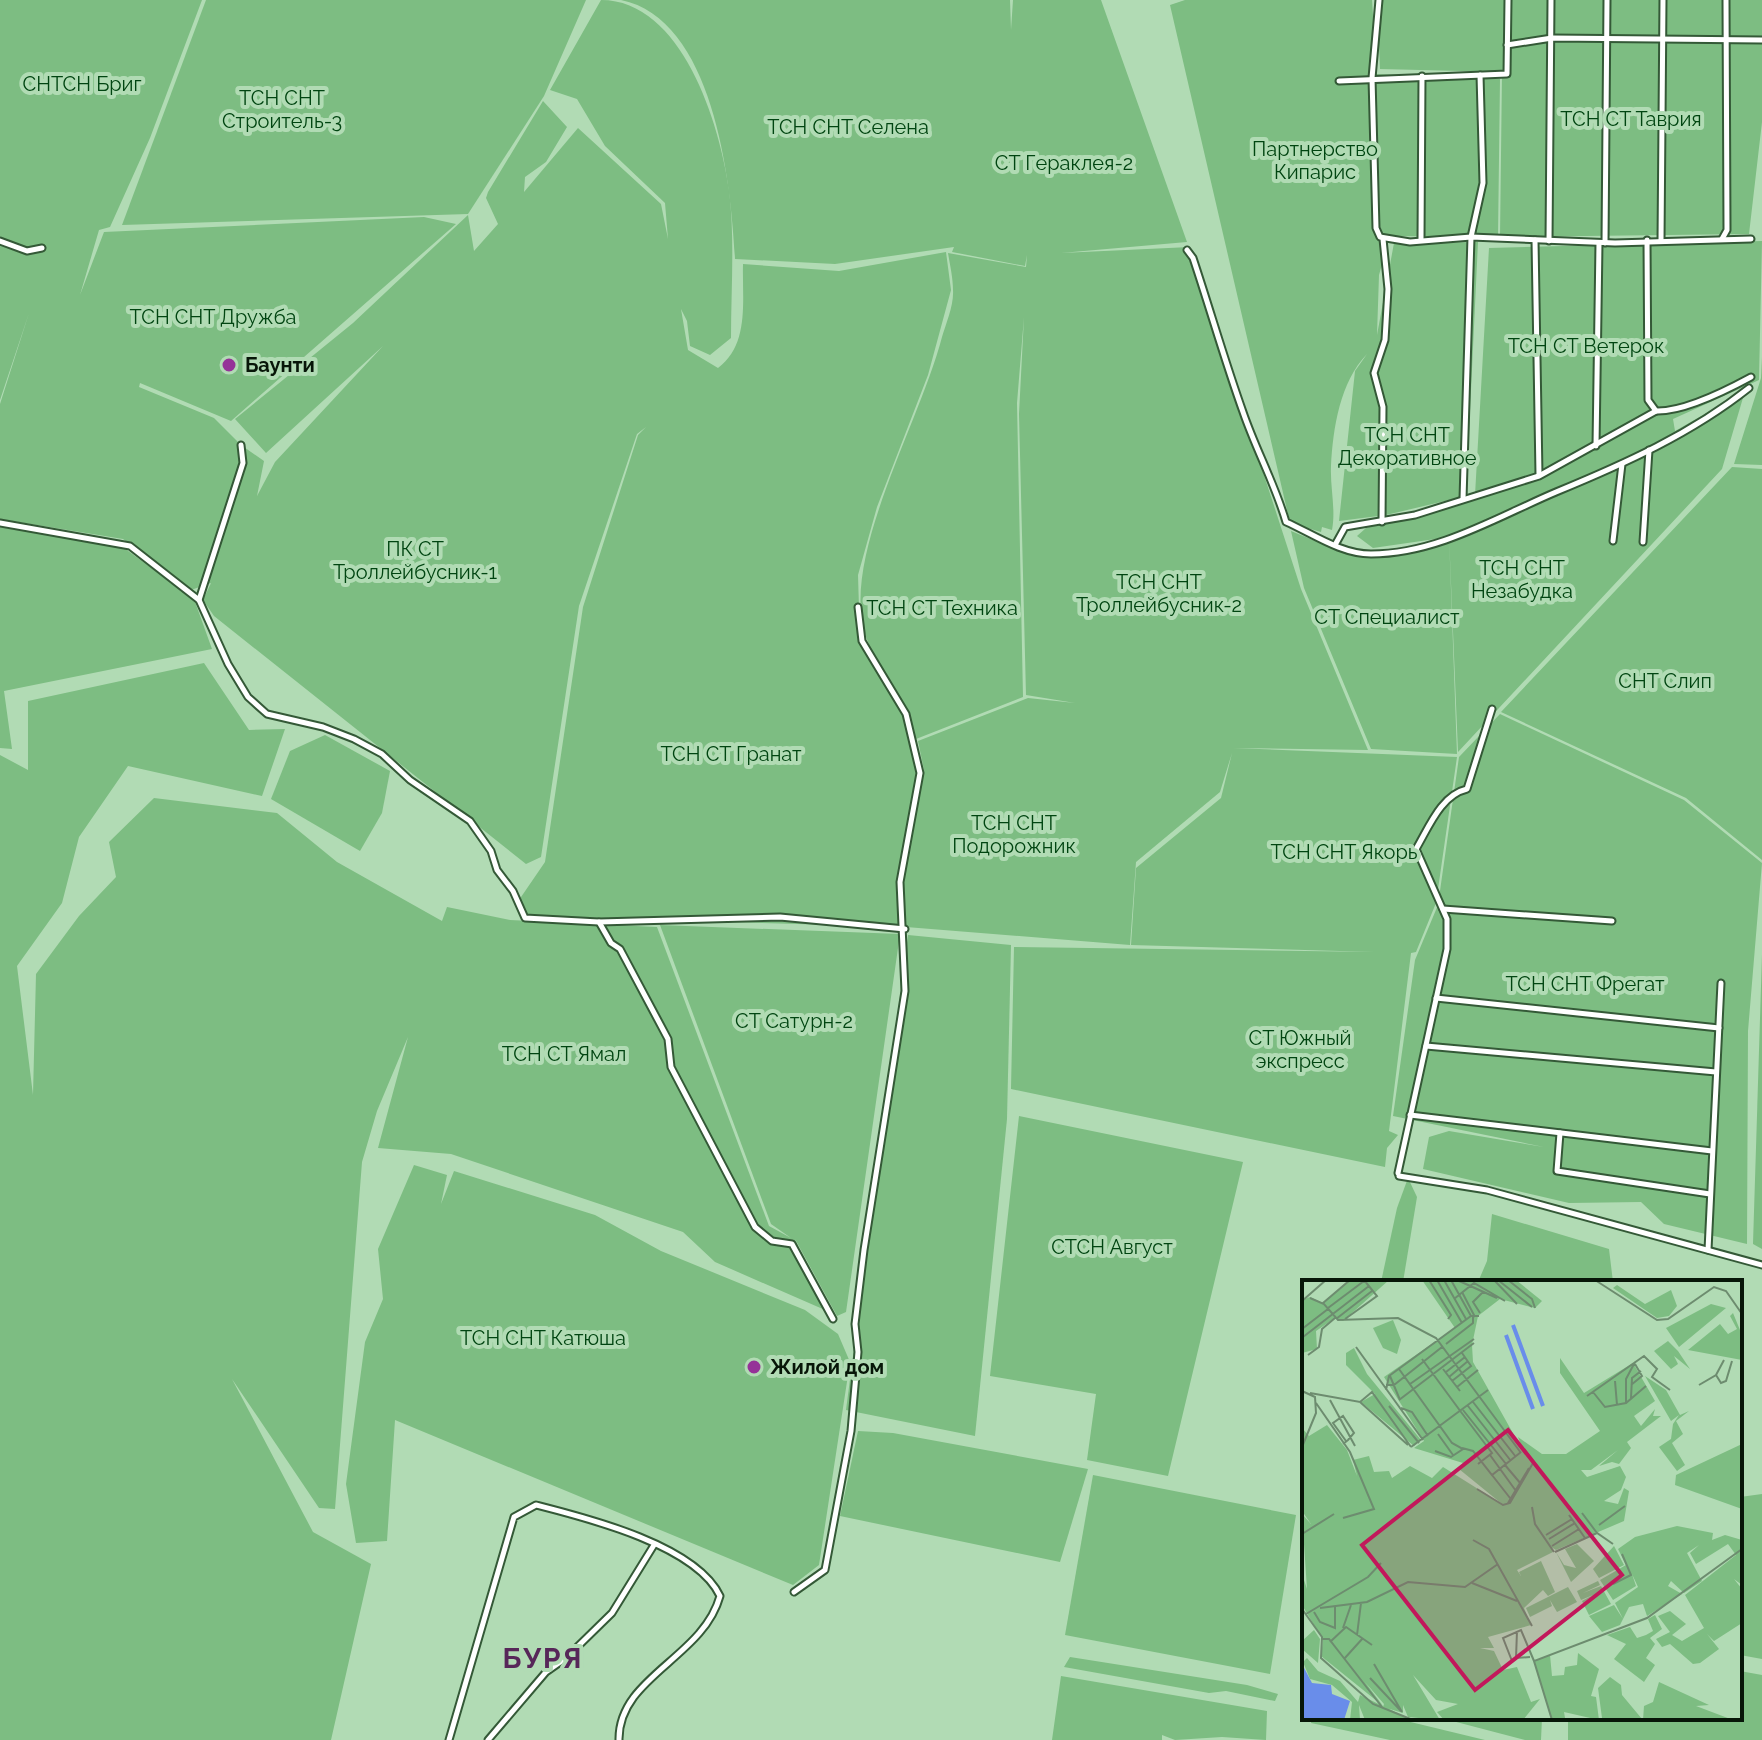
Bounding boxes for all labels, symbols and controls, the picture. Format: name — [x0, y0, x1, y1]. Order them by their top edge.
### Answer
park label: СНТСН Бриг — [22, 72, 142, 96]
park label: ТСН СНТ Строитель-3 — [222, 86, 342, 133]
park label: ТСН СТ Таврия — [1560, 107, 1702, 131]
park label: ТСН СНТ Селена — [767, 115, 929, 139]
park label: Партнерство Кипарис — [1252, 137, 1378, 184]
park label: СТ Гераклея-2 — [995, 151, 1133, 175]
park label: ТСН СНТ Дружба — [130, 305, 297, 329]
park label: ТСН СТ Ветерок — [1508, 334, 1664, 358]
place label: Баунти — [245, 353, 315, 377]
marker: Баунти — [220, 356, 238, 374]
park label: ТСН СНТ Декоративное — [1338, 423, 1477, 470]
park label: ПК СТ Троллейбусник-1 — [333, 537, 498, 584]
park label: ТСН СНТ Незабудка — [1471, 556, 1573, 603]
park label: ТСН СНТ Троллейбусник-2 — [1076, 570, 1242, 617]
park label: ТСН СТ Техника — [866, 596, 1018, 620]
park label: СТ Специалист — [1314, 605, 1460, 629]
park label: СНТ Слип — [1618, 669, 1712, 693]
park label: ТСН СТ Гранат — [660, 742, 802, 766]
park label: ТСН СНТ Подорожник — [952, 811, 1076, 858]
park label: ТСН СНТ Якорь — [1270, 840, 1418, 864]
park label: ТСН СНТ Фрегат — [1505, 972, 1665, 996]
park label: СТ Сатурн-2 — [735, 1009, 853, 1033]
park label: СТ Южный экспресс — [1249, 1026, 1351, 1073]
park label: ТСН СТ Ямал — [502, 1042, 626, 1066]
park label: СТСН Август — [1051, 1235, 1173, 1259]
inset map — [1302, 1280, 1742, 1720]
park label: ТСН СНТ Катюша — [460, 1326, 626, 1350]
place label: Жилой дом — [770, 1355, 884, 1379]
marker: Жилой дом — [745, 1358, 763, 1376]
district label: БУРЯ — [503, 1642, 583, 1675]

